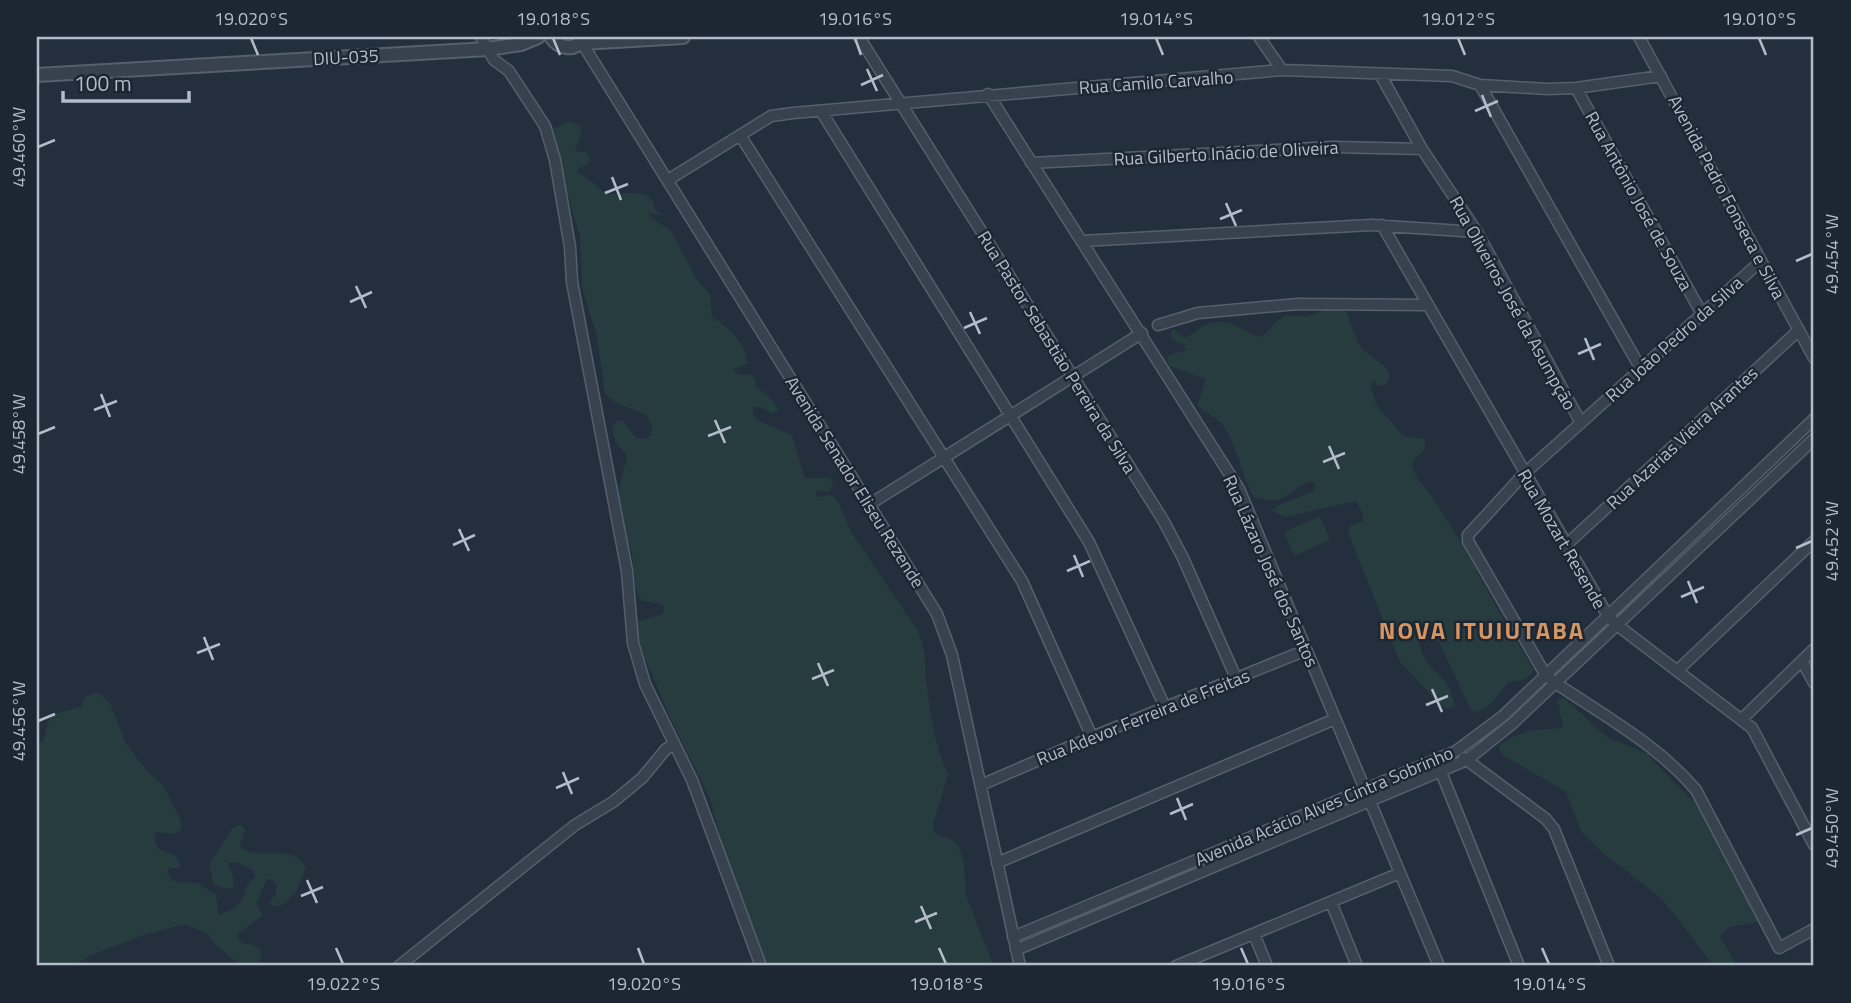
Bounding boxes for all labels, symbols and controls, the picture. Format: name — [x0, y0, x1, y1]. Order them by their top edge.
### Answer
text: 19.020°S — [214, 5, 288, 32]
text: 19.018°S — [516, 5, 590, 32]
text: 19.016°S — [818, 5, 892, 32]
text: 19.014°S — [1119, 5, 1193, 32]
text: 19.012°S — [1421, 5, 1495, 32]
text: 19.010°S — [1722, 5, 1796, 32]
street label: DIU-035 — [312, 42, 380, 72]
scale bar — [63, 60, 189, 104]
street label: Rua Camilo Carvalho — [1078, 63, 1234, 101]
text: 100 m — [74, 67, 131, 99]
street label: Avenida Pedro Fonseca e Silva — [1662, 90, 1792, 304]
street label: Rua Antônio José de Souza — [1578, 106, 1700, 296]
text: 49.460°W — [5, 107, 32, 187]
street label: Rua Gilberto Inácio de Oliveira — [1113, 134, 1339, 172]
street label: Rua Oliveiros José da Asumpção — [1443, 191, 1583, 415]
text: 49.454°W — [1818, 214, 1845, 294]
street label: Rua Pastor Sebastião Pereira da Silva — [971, 225, 1143, 479]
street label: Rua João Pedro da Silva — [1599, 270, 1749, 408]
street label: Rua Azarias Vieira Arantes — [1600, 360, 1764, 516]
street label: Avenida Senador Eliseu Rezende — [779, 371, 931, 593]
text: 49.458°W — [5, 394, 32, 474]
street label: Rua Mozart Resende — [1511, 464, 1613, 614]
street label: Rua Lázaro José dos Santos — [1216, 471, 1326, 671]
text: 49.452°W — [1818, 501, 1845, 581]
district label: NOVA ITUIUTABA — [1379, 612, 1585, 648]
street label: Rua Adevor Ferreira de Freitas — [1032, 662, 1254, 772]
text: 49.456°W — [5, 681, 32, 761]
street label: Avenida Acácio Alves Cintra Sobrinho — [1191, 739, 1457, 873]
text: 49.450°W — [1818, 788, 1845, 868]
text: 19.022°S — [306, 970, 380, 997]
text: 19.020°S — [607, 970, 681, 997]
text: 19.018°S — [909, 970, 983, 997]
text: 19.016°S — [1211, 970, 1285, 997]
text: 19.014°S — [1512, 970, 1586, 997]

